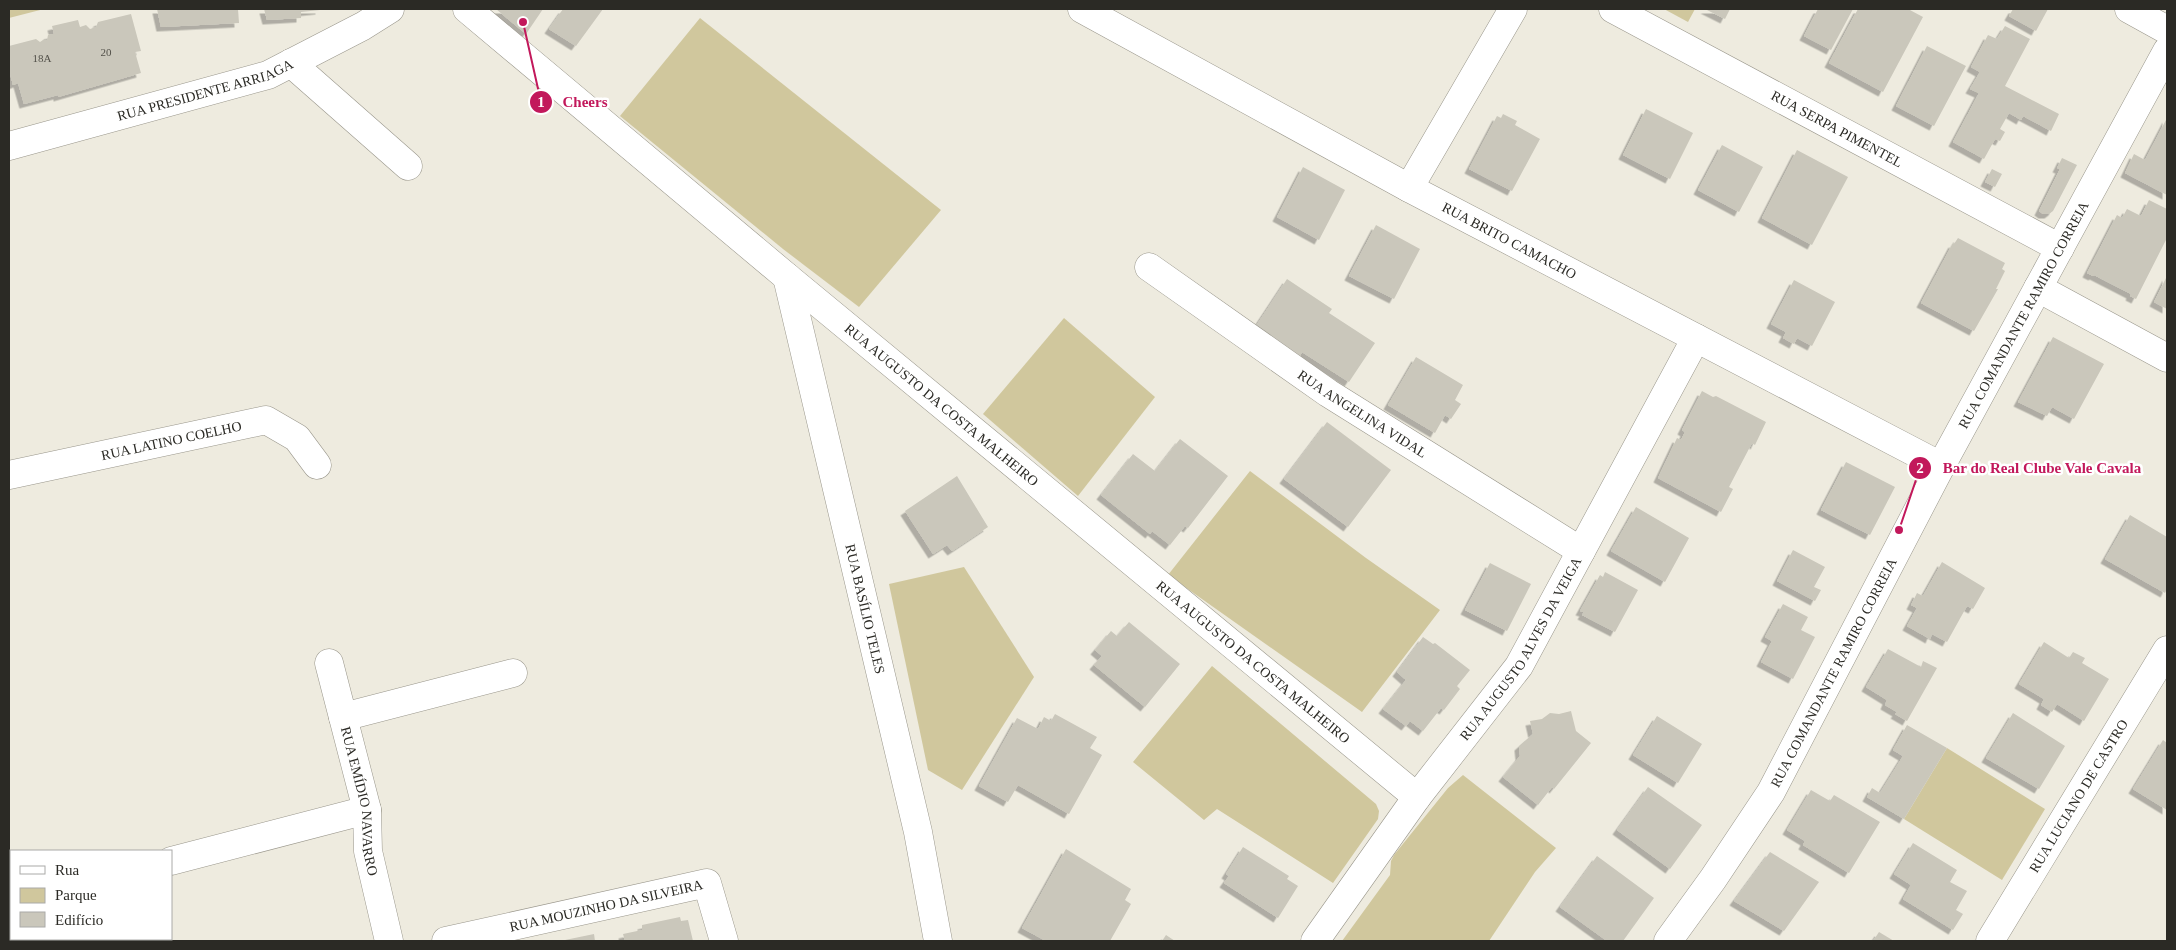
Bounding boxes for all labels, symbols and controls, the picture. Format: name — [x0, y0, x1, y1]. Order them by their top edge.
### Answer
house number: 20 — [101, 46, 112, 58]
house number: 18A — [33, 52, 52, 64]
street label: RUA PRESIDENTE ARRIAGA — [116, 56, 296, 124]
callout: Cheers — [528, 87, 618, 117]
street label: RUA SERPA PIMENTEL — [1769, 88, 1905, 170]
text: 1 — [537, 94, 545, 110]
text: Cheers — [563, 94, 608, 110]
street label: RUA COMANDANTE RAMIRO CORREIA — [1956, 198, 2092, 431]
street label: RUA BRITO CAMACHO — [1439, 200, 1579, 282]
street label: RUA AUGUSTO DA COSTA MALHEIRO — [842, 321, 1041, 489]
street label: RUA ANGELINA VIDAL — [1295, 367, 1429, 461]
street label: RUA LATINO COELHO — [100, 418, 243, 463]
callout: Bar do Real Clube Vale Cavala — [1908, 453, 2152, 483]
text: 2 — [1916, 460, 1924, 476]
text: Bar do Real Clube Vale Cavala — [1943, 460, 2142, 476]
street label: RUA BASÍLIO TELES — [842, 543, 887, 675]
street label: RUA AUGUSTO ALVES DA VEIGA — [1457, 554, 1585, 743]
street label: RUA COMANDANTE RAMIRO CORREIA — [1768, 555, 1900, 790]
street label: RUA AUGUSTO DA COSTA MALHEIRO — [1153, 578, 1353, 746]
street label: RUA LUCIANO DE CASTRO — [2027, 717, 2131, 875]
street label: RUA EMÍDIO NAVARRO — [338, 725, 381, 877]
legend — [10, 850, 172, 940]
text: Rua — [55, 862, 80, 878]
street label: RUA MOUZINHO DA SILVEIRA — [508, 877, 705, 935]
text: Parque — [55, 887, 97, 903]
text: Edifício — [55, 912, 103, 928]

